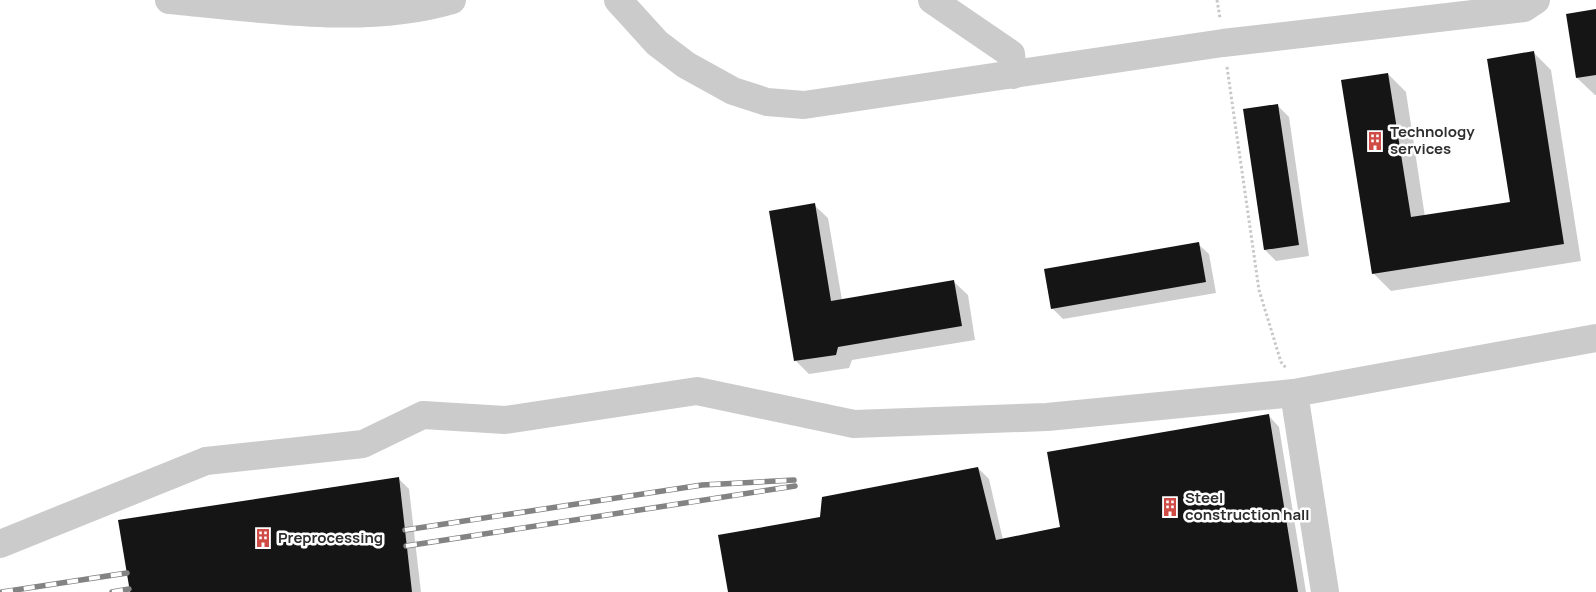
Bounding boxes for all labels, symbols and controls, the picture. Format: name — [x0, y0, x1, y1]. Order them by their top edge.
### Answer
place label: Technology services — [1390, 121, 1475, 159]
building icon: Technology services — [1364, 130, 1386, 152]
place label: Steel construction hall — [1185, 487, 1309, 525]
building icon: Steel construction hall — [1159, 496, 1181, 518]
building icon: Preprocessing — [252, 527, 274, 549]
place label: Preprocessing — [278, 527, 383, 548]

